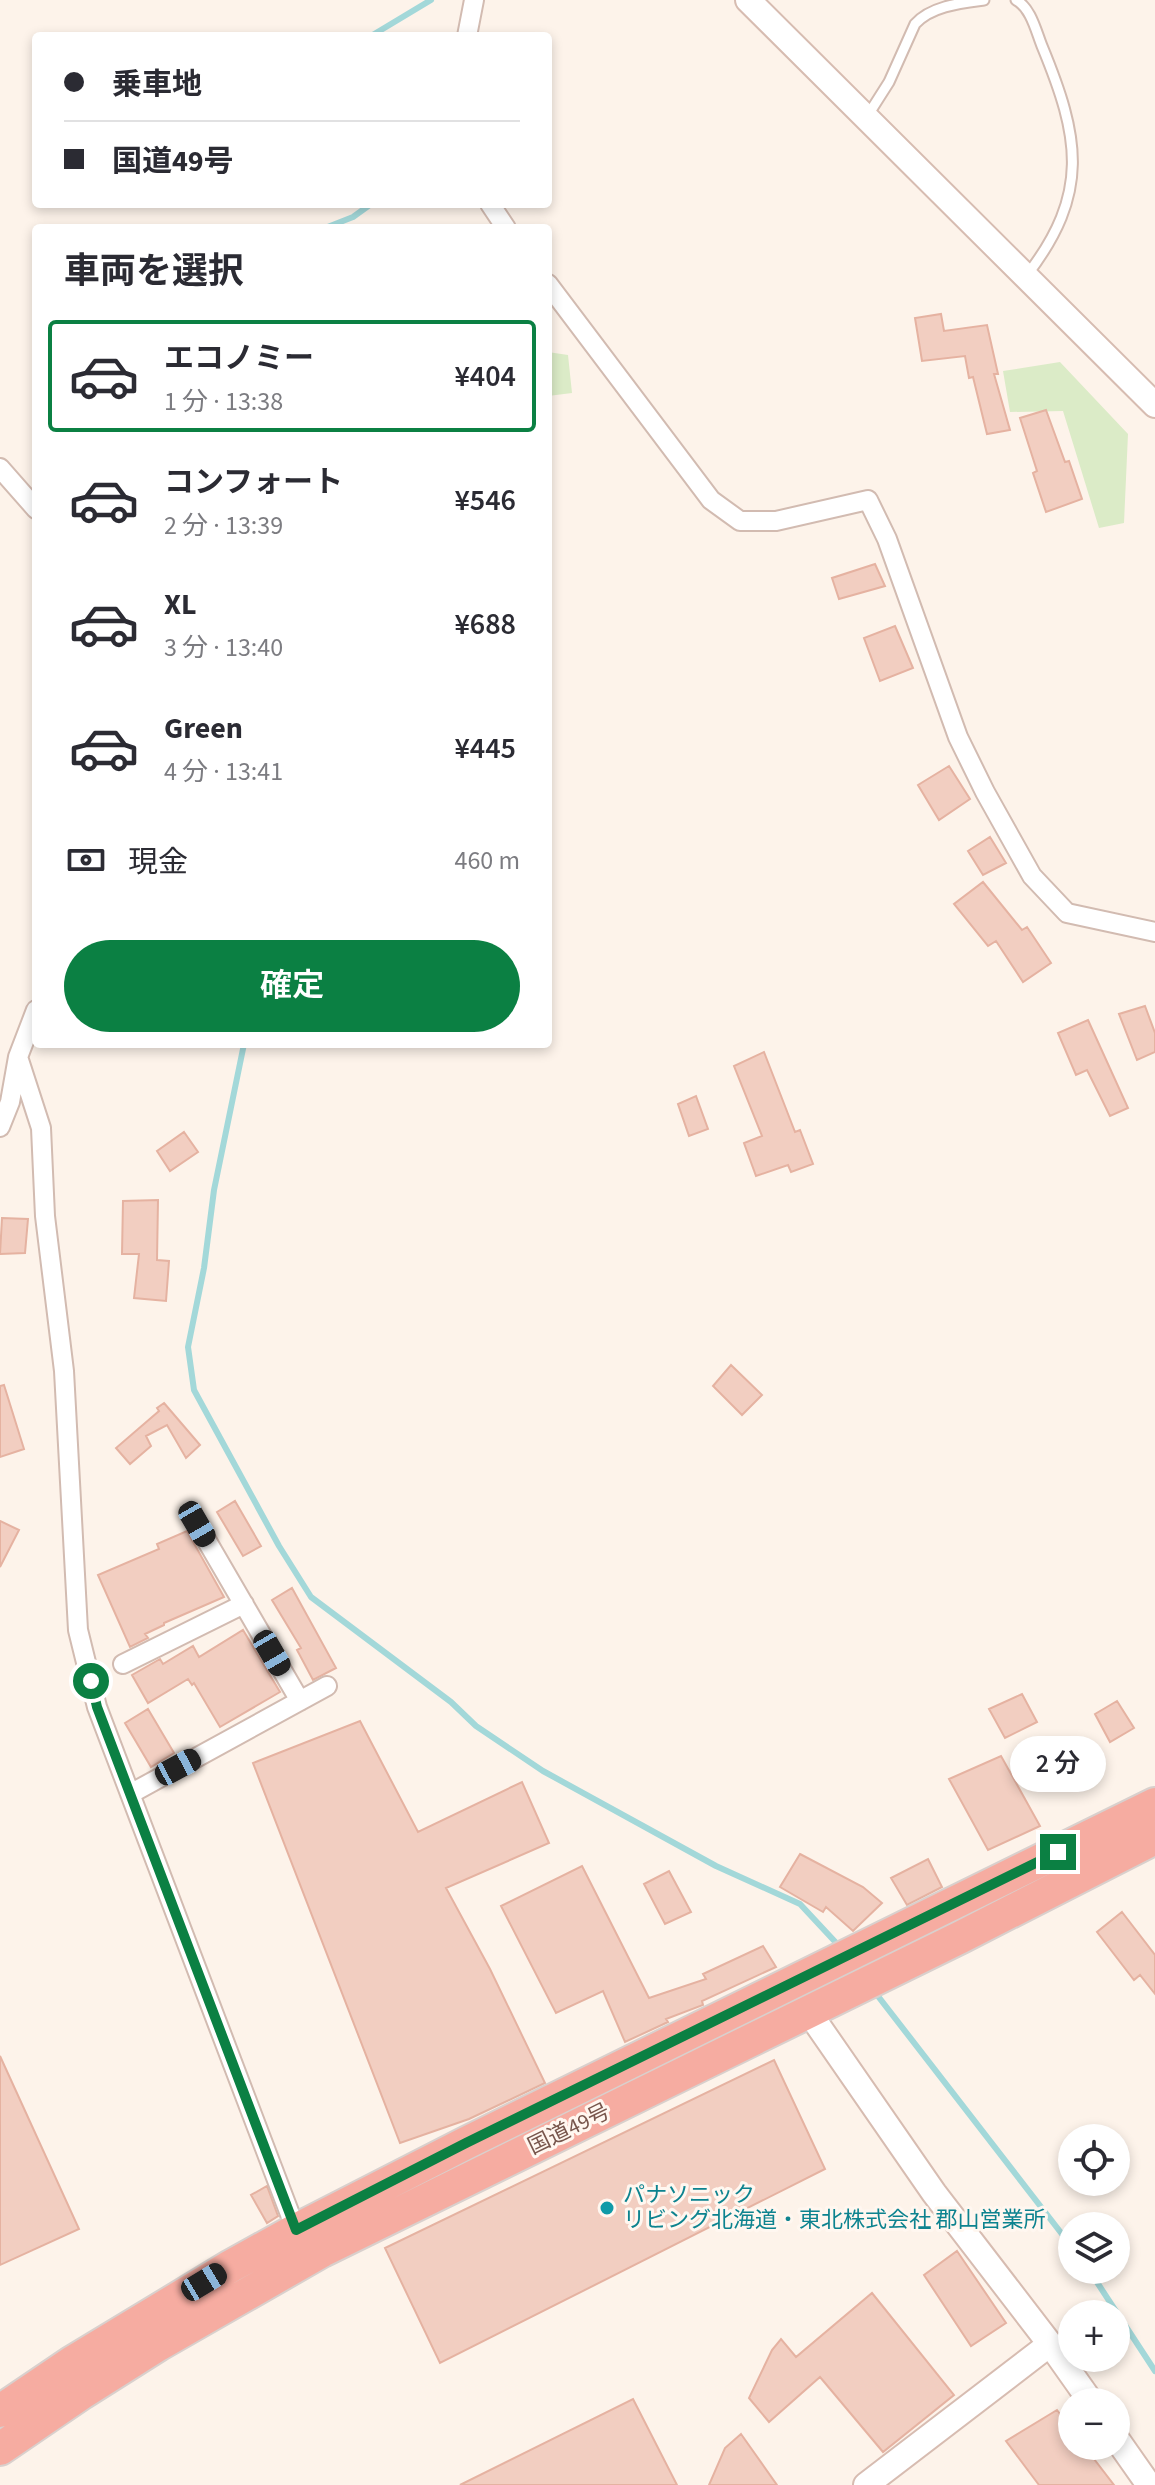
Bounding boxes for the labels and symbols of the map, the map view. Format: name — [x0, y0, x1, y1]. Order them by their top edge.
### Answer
car — [175, 1497, 219, 1551]
car — [250, 1626, 294, 1680]
route start — [73, 1663, 109, 1699]
callout: 2 分 — [1010, 1736, 1106, 1792]
car — [151, 1745, 205, 1789]
route end — [1040, 1834, 1076, 1870]
street label: 国道49号 — [522, 2095, 616, 2163]
place label: パナソニック リビング北海道・東北株式会社 郡山営業所 — [623, 2179, 1045, 2236]
marker: パナソニック リビング北海道・東北株式会社 郡山営業所 — [598, 2199, 616, 2217]
car — [177, 2259, 231, 2305]

